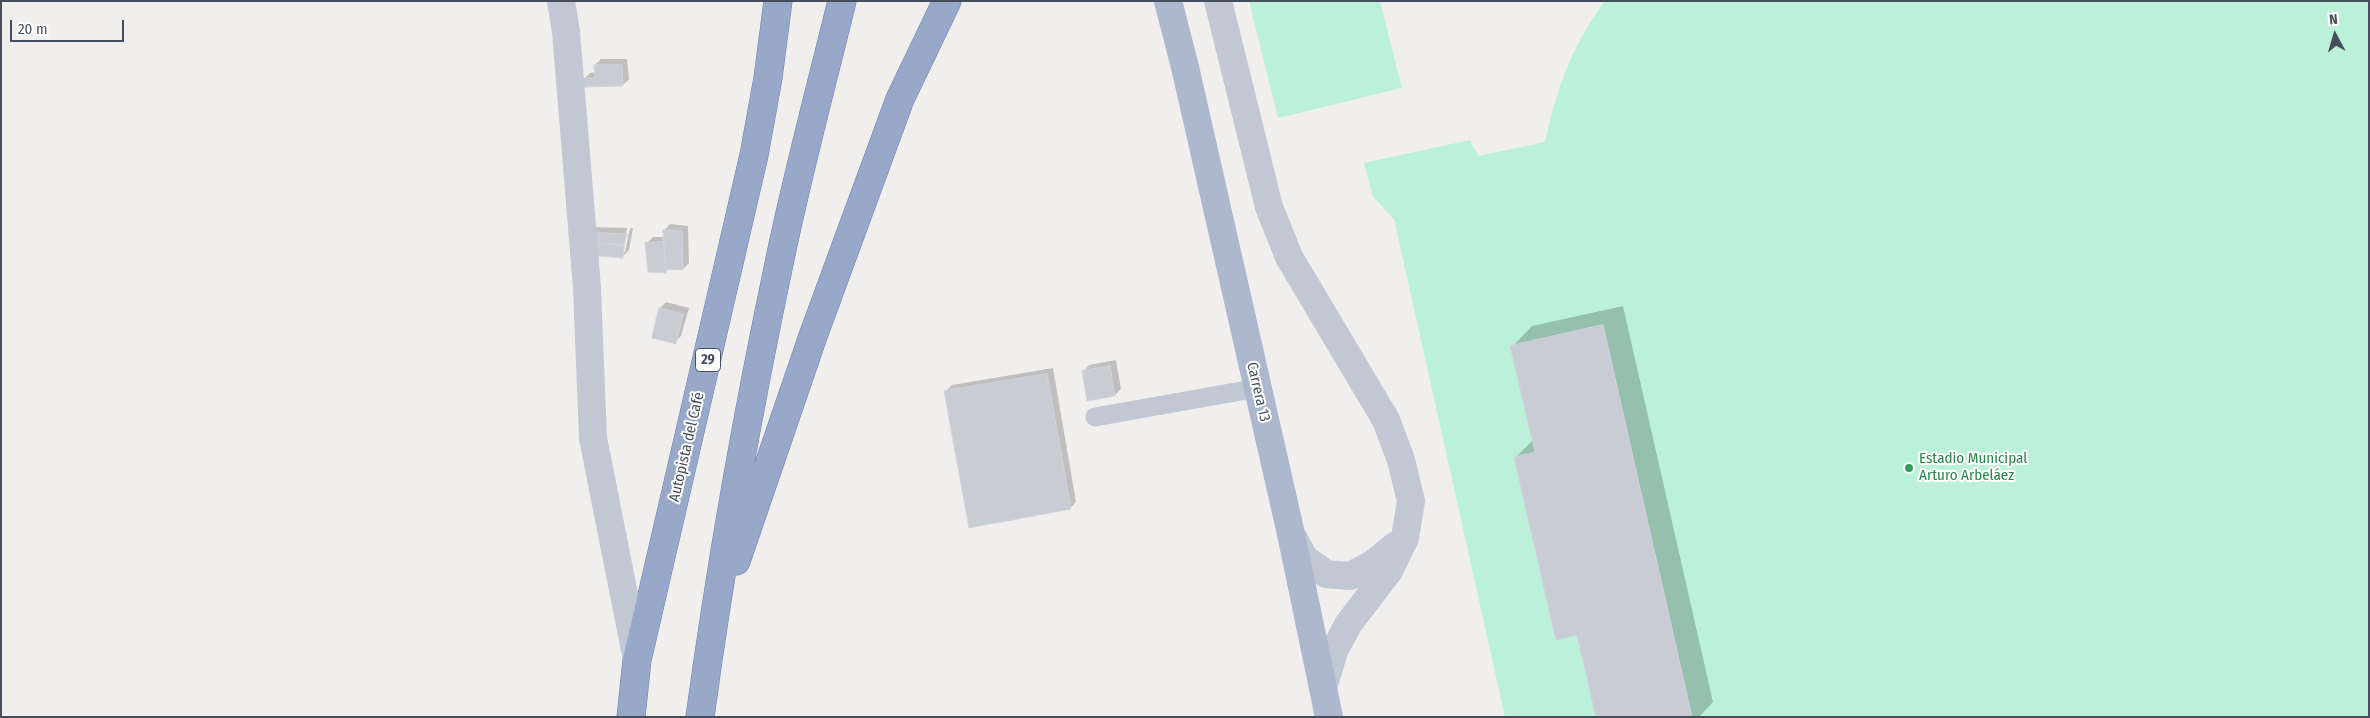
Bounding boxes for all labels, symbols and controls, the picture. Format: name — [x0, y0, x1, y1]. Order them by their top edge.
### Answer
scale bar — [12, 10, 126, 42]
north arrow — [2310, 10, 2360, 60]
text: N — [2328, 11, 2338, 28]
text: 20 m — [18, 20, 48, 38]
road number: 29 — [696, 348, 720, 372]
street label: Carrera 13 — [1242, 360, 1274, 424]
street label: Autopista del Café — [666, 391, 708, 503]
place label: Estadio Municipal Arturo Arbeláez — [1919, 450, 2027, 485]
marker: Estadio Municipal Arturo Arbeláez — [1903, 462, 1915, 474]

